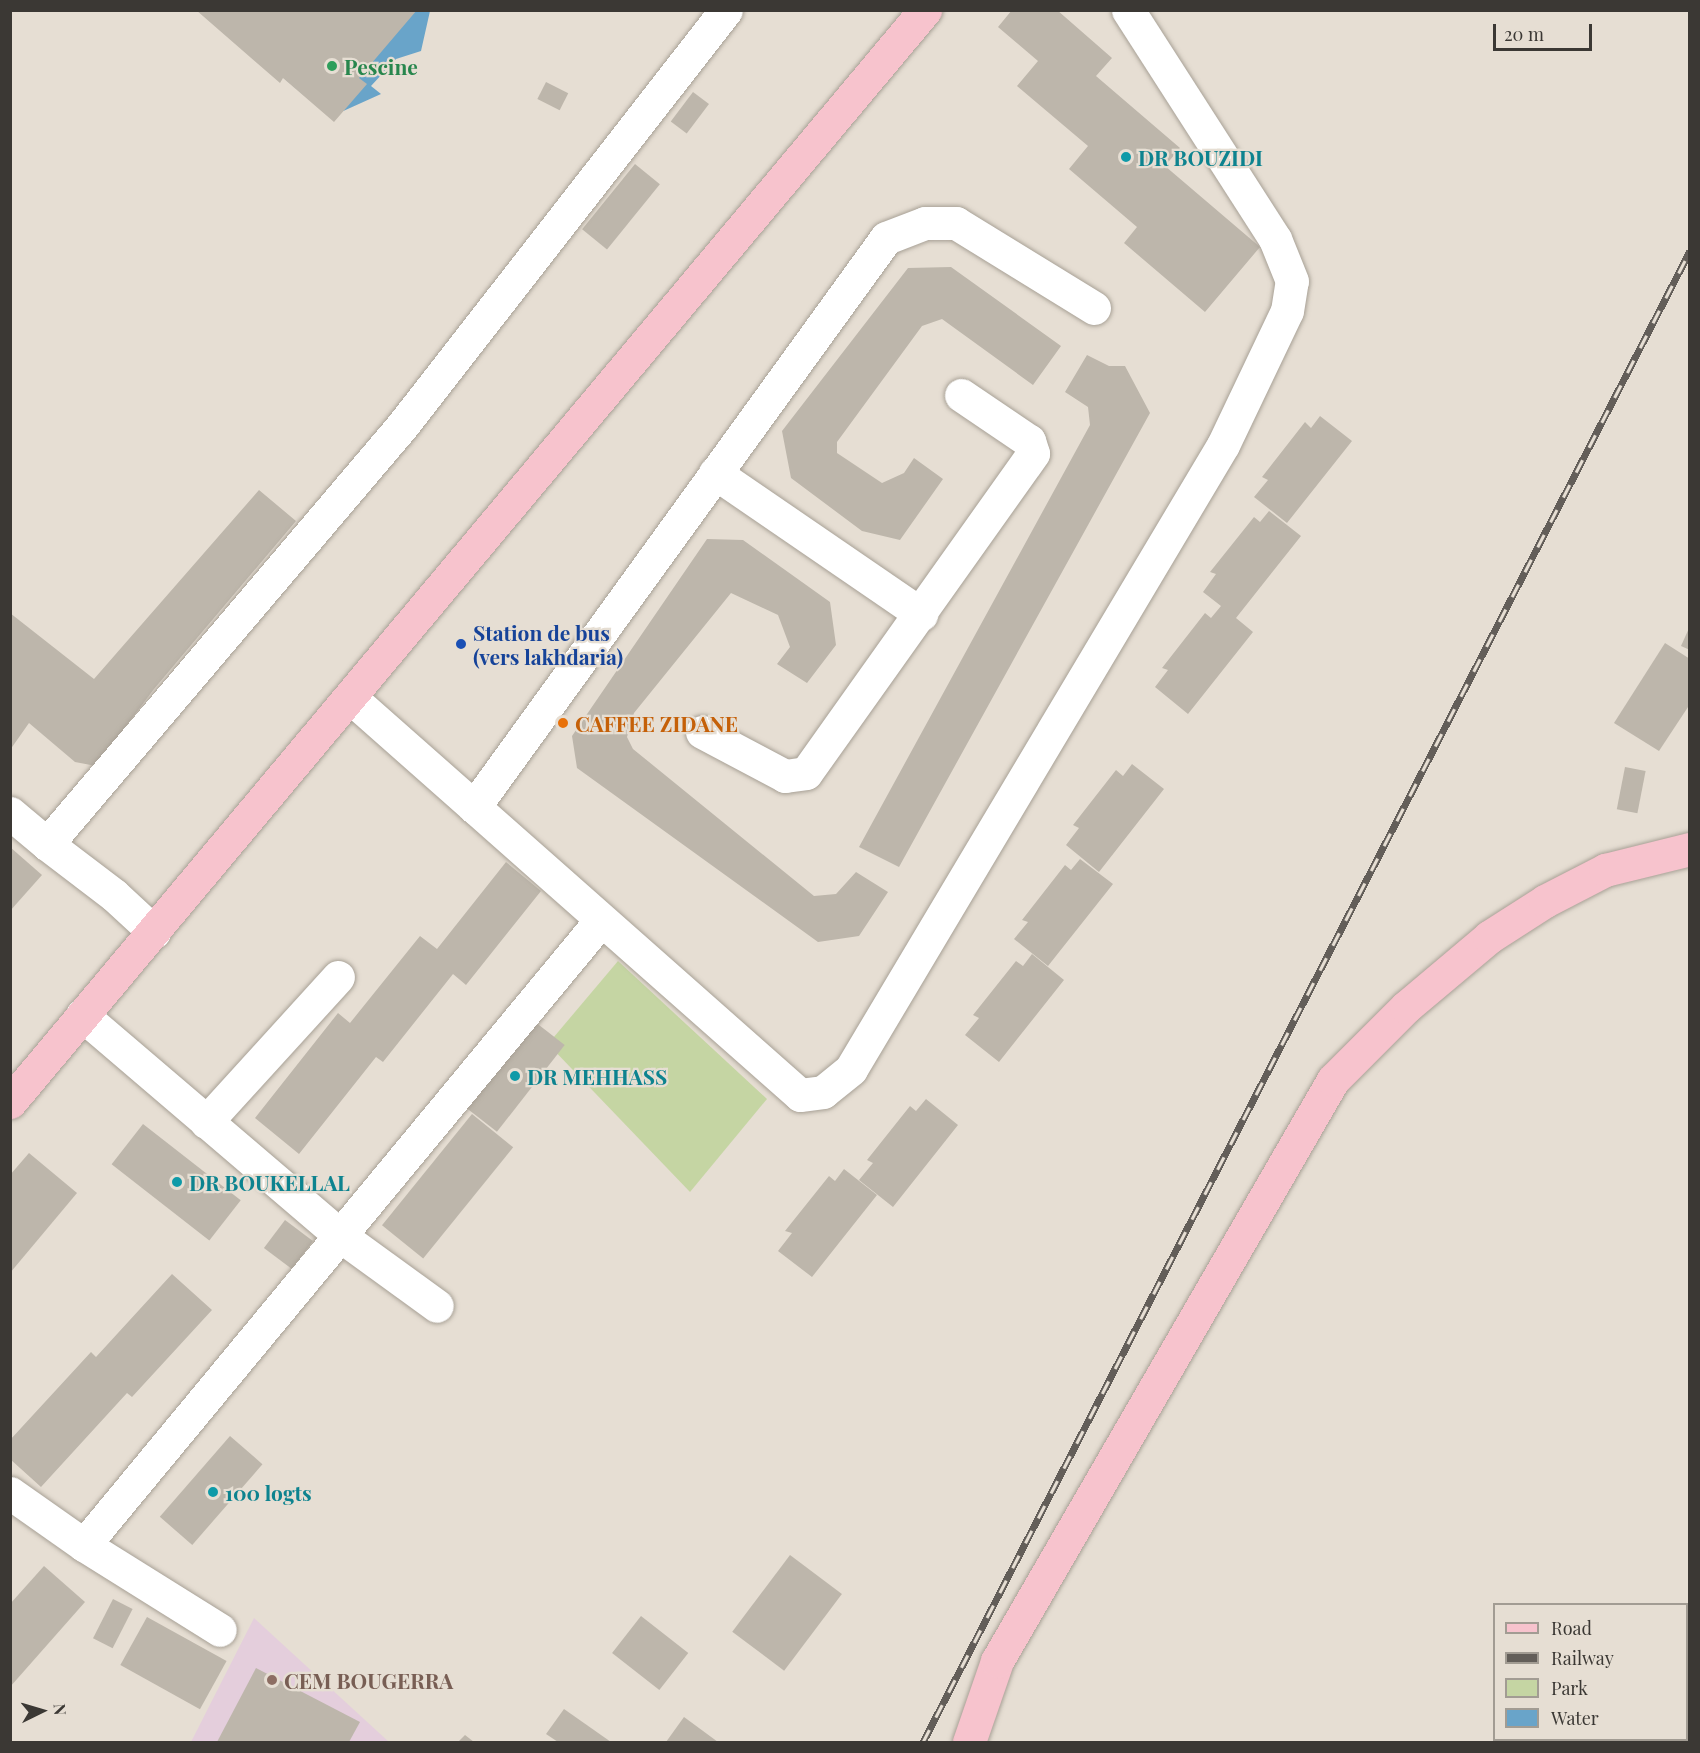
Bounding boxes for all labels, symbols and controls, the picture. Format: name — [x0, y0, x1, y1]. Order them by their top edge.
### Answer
scale bar — [1496, 12, 1595, 50]
text: 20 m — [1504, 22, 1544, 46]
place label: Pescine — [344, 53, 418, 79]
marker: Pescine — [325, 59, 339, 73]
place label: DR BOUZIDI — [1138, 144, 1263, 170]
marker: DR BOUZIDI — [1119, 150, 1133, 164]
place label: Station de bus (vers lakhdaria) — [473, 619, 623, 669]
marker: Station de bus (vers lakhdaria) — [454, 637, 468, 651]
place label: CAFFEE ZIDANE — [575, 710, 738, 736]
marker: CAFFEE ZIDANE — [556, 716, 570, 730]
place label: DR MEHHASS — [527, 1063, 667, 1089]
marker: DR MEHHASS — [508, 1069, 522, 1083]
place label: DR BOUKELLAL — [189, 1169, 350, 1195]
marker: DR BOUKELLAL — [170, 1175, 184, 1189]
place label: 100 logts — [225, 1479, 312, 1505]
marker: 100 logts — [206, 1485, 220, 1499]
legend — [1493, 1603, 1688, 1741]
text: Road — [1551, 1616, 1592, 1640]
text: Railway — [1551, 1646, 1614, 1670]
place label: CEM BOUGERRA — [284, 1667, 453, 1693]
marker: CEM BOUGERRA — [265, 1673, 279, 1687]
text: Park — [1551, 1676, 1588, 1700]
north arrow — [12, 1681, 72, 1741]
text: N — [49, 1703, 71, 1716]
text: Water — [1551, 1706, 1599, 1730]

